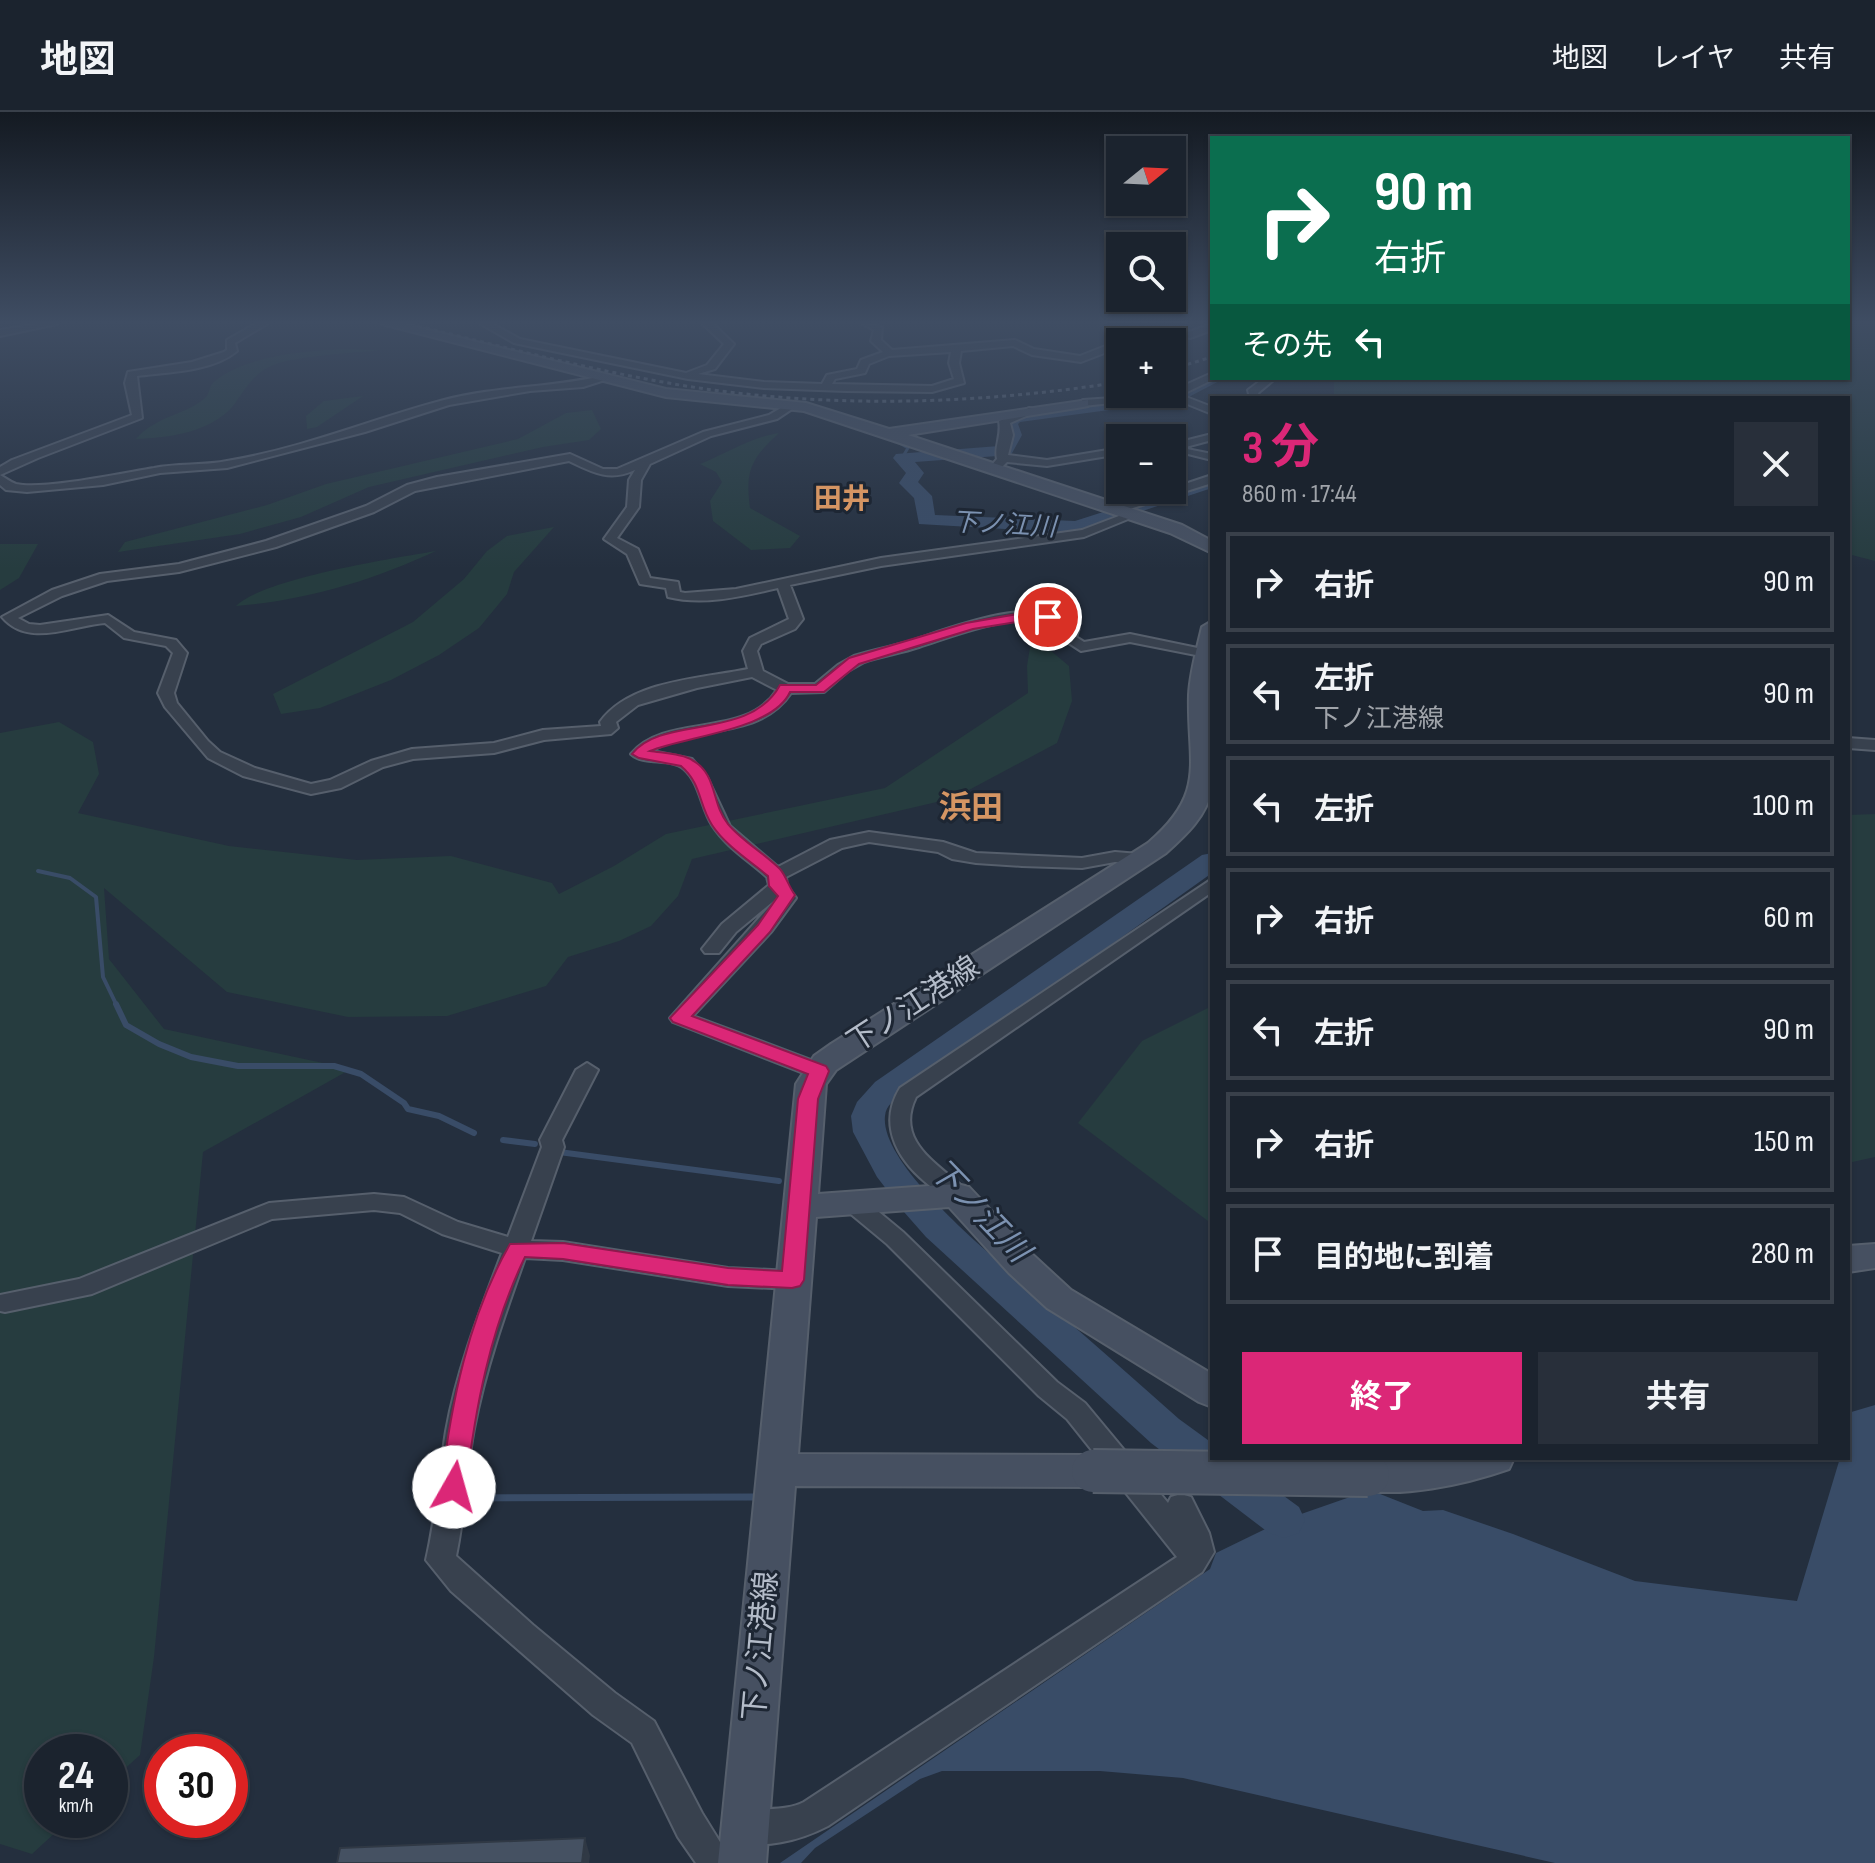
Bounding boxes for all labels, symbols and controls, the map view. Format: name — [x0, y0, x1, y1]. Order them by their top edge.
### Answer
text: 地図 — [40, 38, 116, 83]
text: 地図 — [1552, 42, 1608, 75]
text: レイヤ — [1652, 42, 1735, 75]
text: 共有 — [1779, 42, 1835, 75]
north arrow — [1106, 136, 1186, 216]
map controls — [1106, 136, 1186, 504]
text: 90 m — [1374, 160, 1473, 227]
icon: right — [1242, 168, 1346, 272]
button: search — [1106, 232, 1186, 312]
text: 右折 — [1374, 238, 1446, 281]
icon: left — [1348, 320, 1392, 364]
button: + — [1106, 328, 1186, 408]
text: その先 — [1242, 328, 1332, 364]
text: 3 分 — [1242, 420, 1319, 477]
button: close — [1734, 422, 1818, 506]
button: − — [1106, 424, 1186, 504]
text: 860 m · 17:44 — [1242, 479, 1357, 510]
district label: 田井 — [814, 483, 870, 516]
water label: 下ノ江川 — [951, 507, 1060, 544]
icon: right — [1246, 560, 1290, 604]
text: 90 m — [1763, 564, 1814, 600]
text: 右折 — [1314, 568, 1374, 604]
pin — [1014, 583, 1082, 651]
icon: arrive — [1026, 595, 1070, 639]
text: 左折 — [1314, 661, 1374, 697]
icon: left — [1246, 672, 1290, 716]
text: 90 m — [1763, 676, 1814, 712]
text: 下ノ江港線 — [1314, 704, 1444, 735]
icon: left — [1246, 784, 1290, 828]
text: 100 m — [1753, 788, 1814, 824]
district label: 浜田 — [939, 789, 1003, 828]
text: 左折 — [1314, 792, 1374, 828]
icon: right — [1246, 896, 1290, 940]
text: 60 m — [1763, 900, 1814, 936]
text: 右折 — [1314, 904, 1374, 940]
street label: 下ノ江港線 — [841, 949, 986, 1061]
icon: left — [1246, 1008, 1290, 1052]
text: 90 m — [1763, 1012, 1814, 1048]
text: 左折 — [1314, 1016, 1374, 1052]
icon: right — [1246, 1120, 1290, 1164]
text: 150 m — [1754, 1124, 1814, 1160]
text: 右折 — [1314, 1128, 1374, 1164]
water label: 下ノ江川 — [920, 1151, 1039, 1273]
icon: arrive — [1246, 1232, 1290, 1276]
text: 280 m — [1751, 1236, 1814, 1272]
text: 目的地に到着 — [1314, 1240, 1494, 1276]
button: 終了 — [1242, 1352, 1522, 1444]
button: 共有 — [1538, 1352, 1818, 1444]
position arrow — [412, 1445, 496, 1529]
street label: 下ノ江港線 — [737, 1570, 785, 1722]
speed limit sign: 30 — [144, 1734, 248, 1838]
text: 24 — [58, 1752, 94, 1800]
text: km/h — [59, 1794, 93, 1818]

